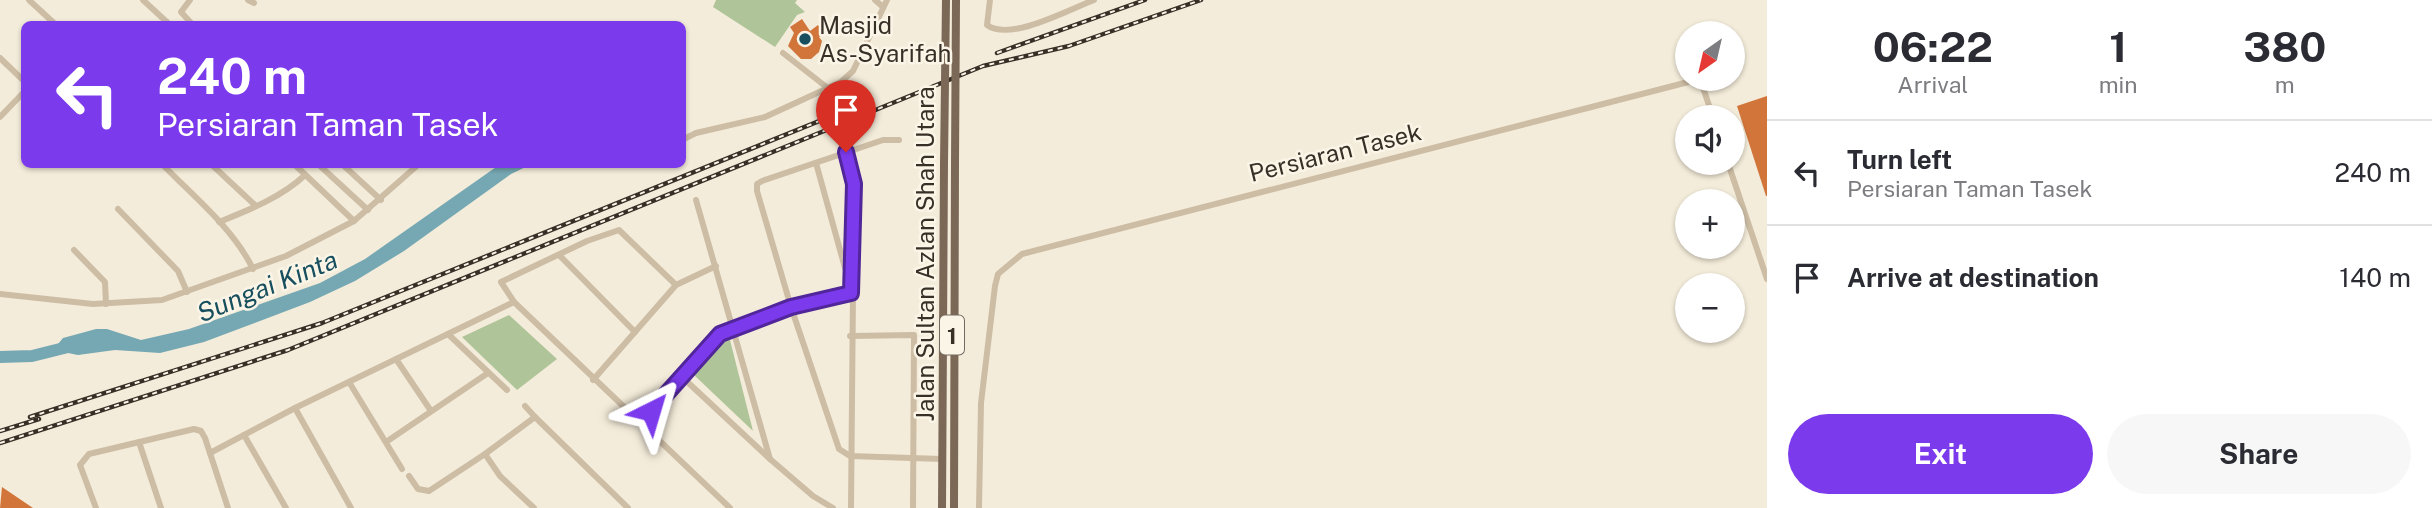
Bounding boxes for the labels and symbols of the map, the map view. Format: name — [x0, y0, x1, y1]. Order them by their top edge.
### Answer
place label: Masjid As-Syarifah — [819, 11, 951, 67]
north arrow — [1675, 21, 1745, 91]
marker: Masjid As-Syarifah — [797, 31, 813, 47]
pin — [816, 80, 876, 152]
street label: Jalan Sultan Azlan Shah Utara — [911, 87, 939, 421]
street label: Persiaran Tasek — [1246, 117, 1424, 187]
water label: Sungai Kinta — [192, 244, 342, 328]
road number: 1 — [940, 316, 964, 354]
position arrow — [614, 374, 688, 448]

